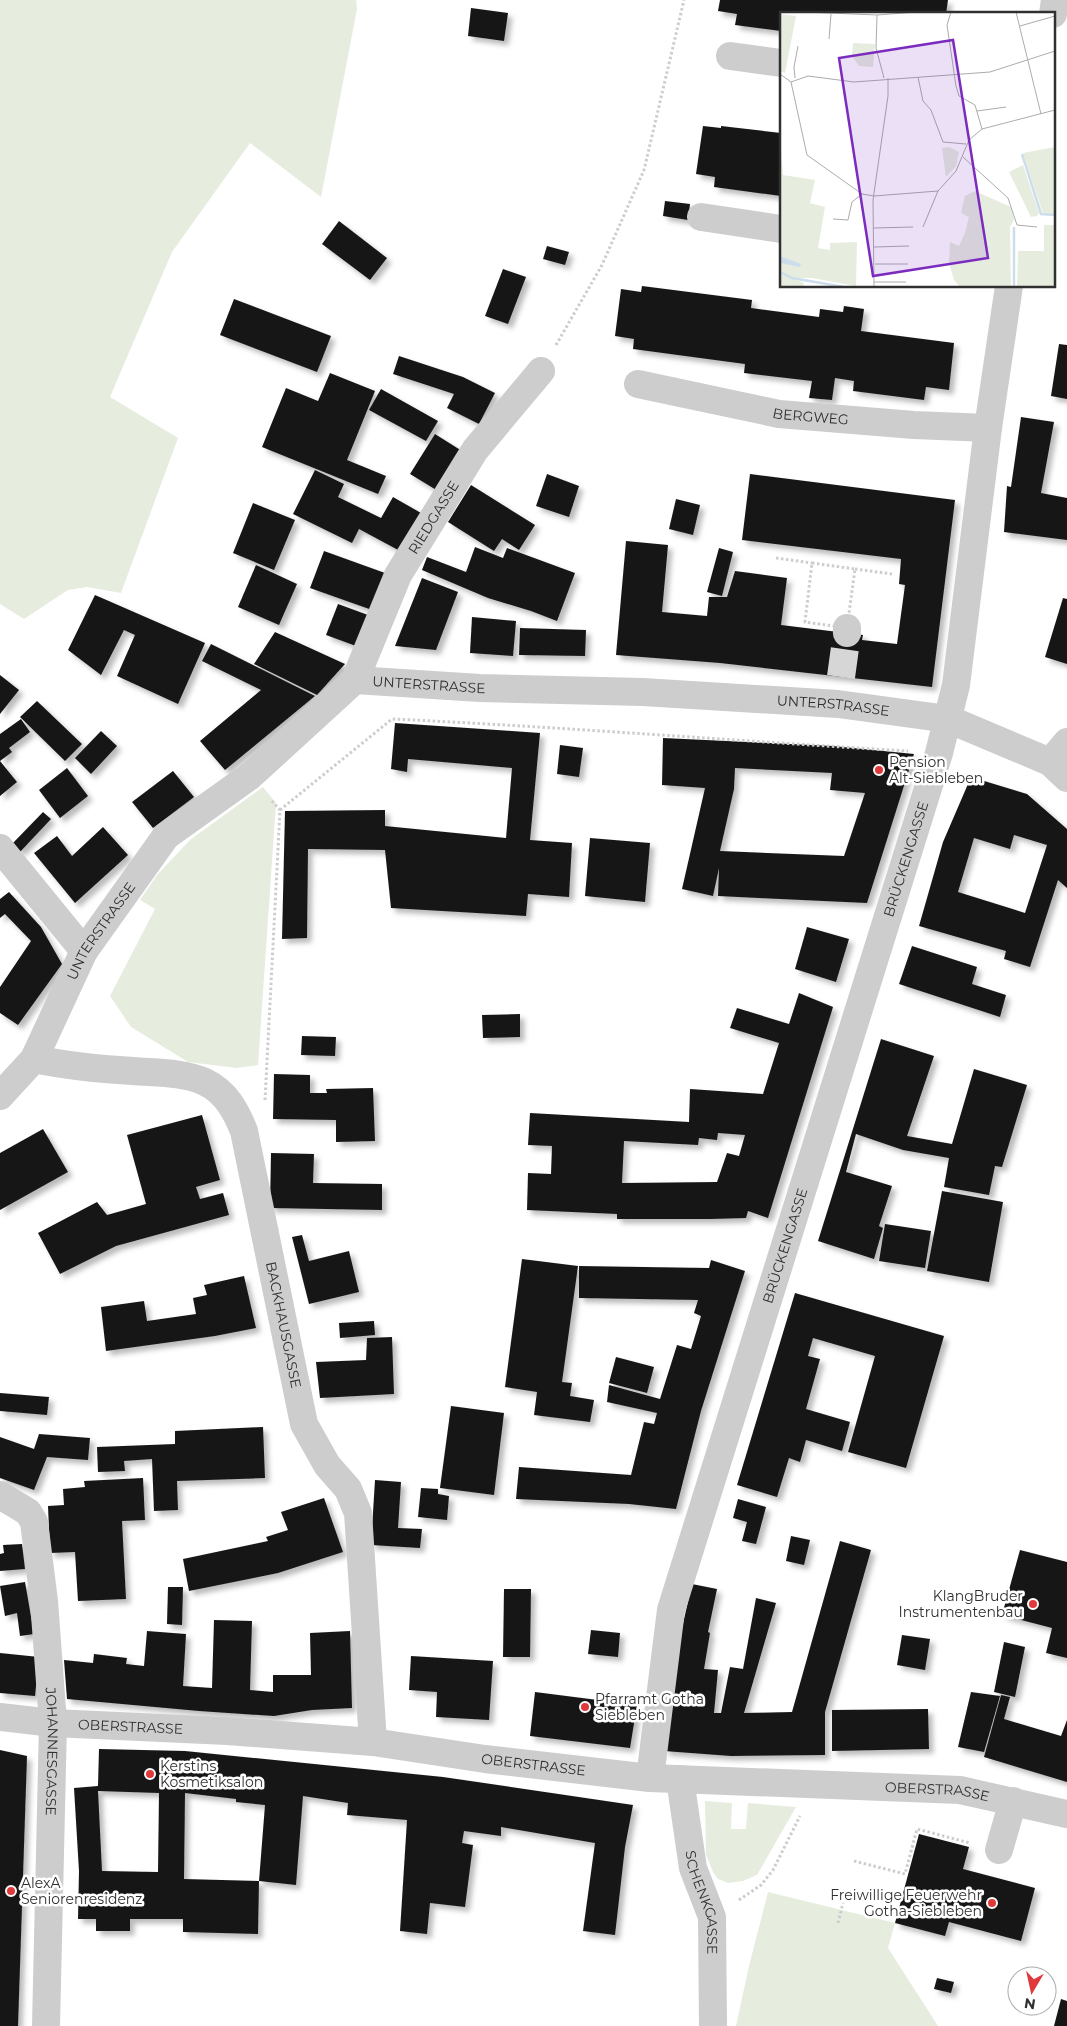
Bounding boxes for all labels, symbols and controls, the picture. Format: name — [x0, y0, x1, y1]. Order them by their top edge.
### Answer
inset map — [780, 12, 1054, 288]
street label: BERGWEG — [771, 404, 850, 429]
street label: RIEDGASSE — [404, 478, 463, 557]
street label: UNTERSTRASSE — [372, 672, 486, 697]
street label: UNTERSTRASSE — [776, 691, 891, 720]
place label: Pension Alt-Siebleben — [889, 753, 983, 787]
marker: Pension Alt-Siebleben — [873, 764, 885, 776]
street label: BRÜCKENGASSE — [879, 799, 932, 919]
street label: UNTERSTRASSE — [63, 879, 139, 983]
street label: BRÜCKENGASSE — [758, 1186, 811, 1306]
street label: BACKHAUSGASSE — [262, 1260, 305, 1390]
place label: KlangBruder Instrumentenbau — [899, 1587, 1023, 1621]
marker: KlangBruder Instrumentenbau — [1027, 1598, 1039, 1610]
street label: JOHANNESGASSE — [41, 1686, 62, 1816]
place label: Pfarramt Gotha Siebleben — [595, 1690, 704, 1724]
marker: Pfarramt Gotha Siebleben — [579, 1701, 591, 1713]
street label: OBERSTRASSE — [78, 1715, 184, 1738]
street label: OBERSTRASSE — [480, 1750, 587, 1780]
place label: Kerstins Kosmetiksalon — [160, 1757, 263, 1791]
marker: Kerstins Kosmetiksalon — [144, 1768, 156, 1780]
street label: OBERSTRASSE — [885, 1778, 991, 1805]
street label: SCHENKGASSE — [682, 1849, 721, 1954]
place label: AlexA Seniorenresidenz — [21, 1874, 143, 1908]
marker: AlexA Seniorenresidenz — [5, 1885, 17, 1897]
place label: Freiwillige Feuerwehr Gotha-Siebleben — [830, 1886, 982, 1920]
marker: Freiwillige Feuerwehr Gotha-Siebleben — [986, 1897, 998, 1909]
north arrow — [1007, 1966, 1057, 2016]
text: N — [1023, 1994, 1037, 2014]

